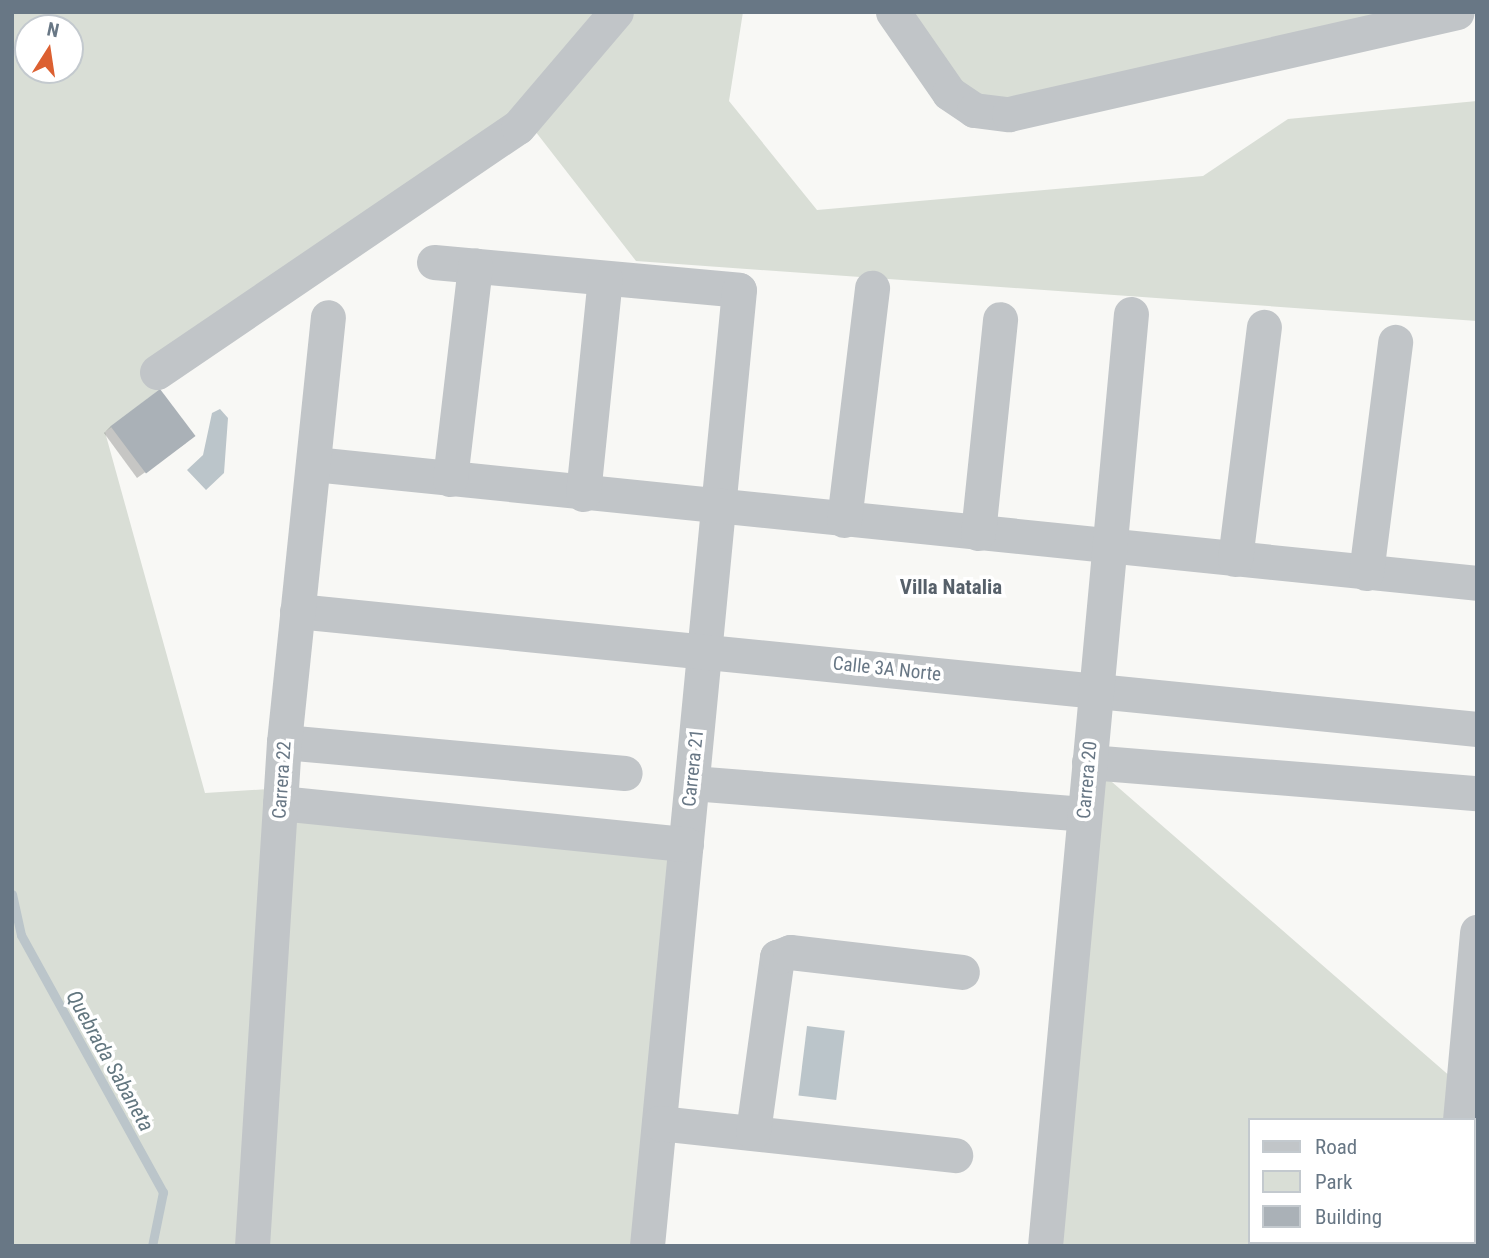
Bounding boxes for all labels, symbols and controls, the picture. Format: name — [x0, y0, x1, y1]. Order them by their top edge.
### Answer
north arrow — [14, 14, 84, 84]
text: N — [45, 17, 61, 42]
district label: Villa Natalia — [900, 574, 1002, 600]
street label: Calle 3A Norte — [832, 652, 942, 686]
street label: Carrera 21 — [678, 728, 708, 808]
street label: Carrera 22 — [268, 740, 296, 820]
street label: Carrera 20 — [1072, 740, 1102, 820]
water label: Quebrada Sabaneta — [61, 986, 159, 1136]
legend — [1248, 1118, 1475, 1244]
text: Road — [1315, 1135, 1357, 1159]
text: Park — [1315, 1170, 1352, 1194]
text: Building — [1315, 1205, 1382, 1229]

